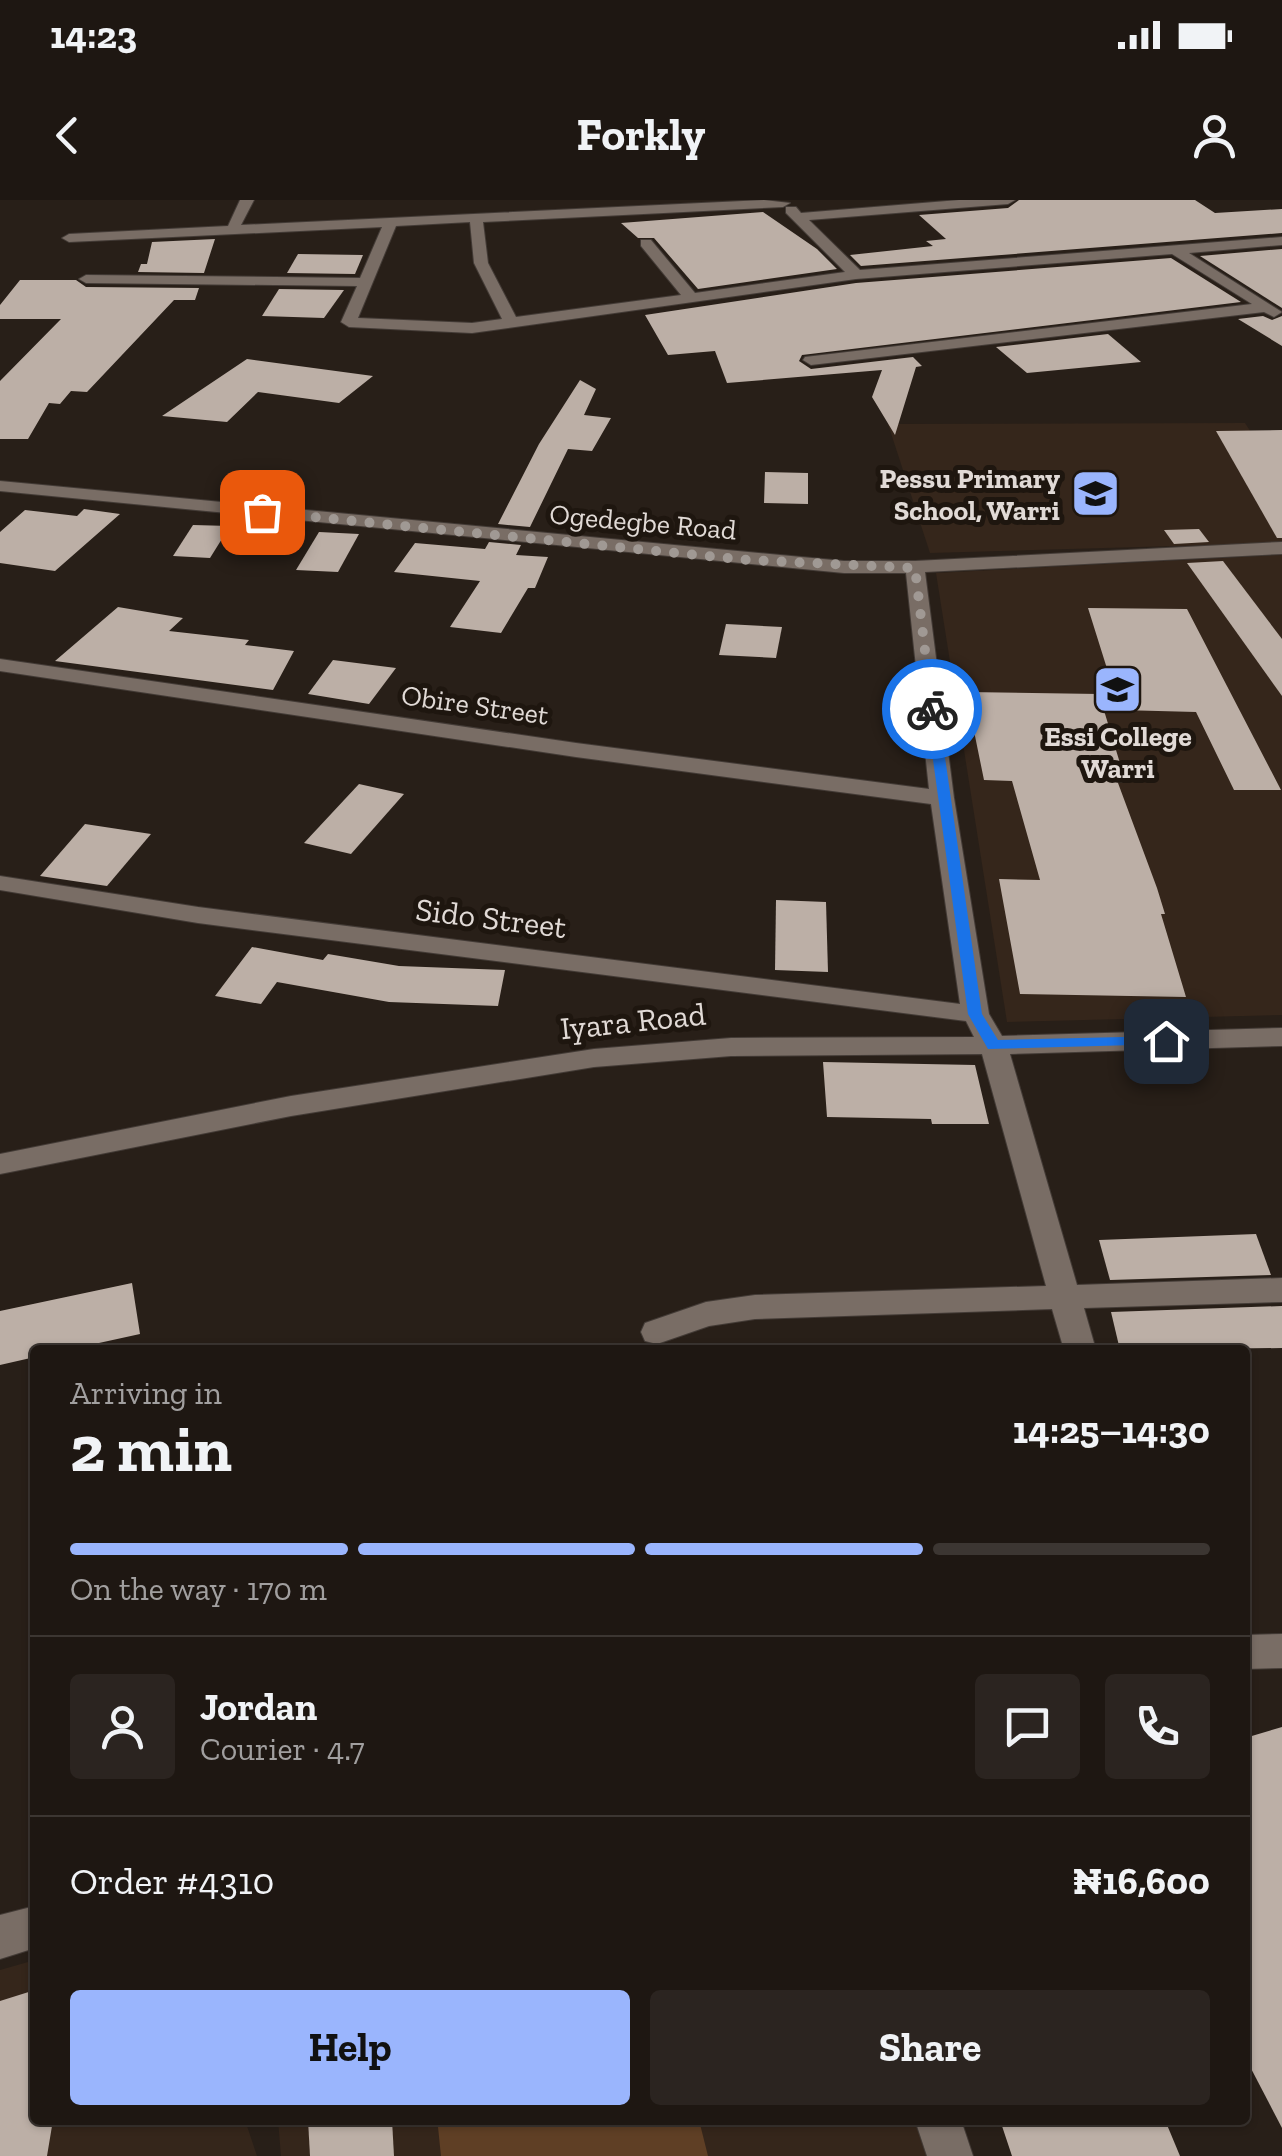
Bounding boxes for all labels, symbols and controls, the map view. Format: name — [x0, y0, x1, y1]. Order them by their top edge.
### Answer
text: 14:23 — [50, 12, 137, 58]
icon: back — [40, 108, 95, 163]
text: Forkly — [577, 108, 705, 162]
icon: person — [1187, 108, 1242, 163]
place label: Pessu Primary School, Warri — [880, 462, 1060, 527]
school or university icon: Pessu Primary School, Warri — [1069, 468, 1121, 520]
pin — [220, 470, 305, 555]
icon: bag — [235, 485, 290, 540]
street label: Ogedegbe Road — [548, 497, 738, 547]
courier — [882, 659, 982, 759]
school or university icon: Essi College Warri — [1092, 663, 1144, 715]
street label: Obire Street — [399, 678, 551, 732]
icon: bike — [905, 682, 960, 737]
place label: Essi College Warri — [1044, 720, 1192, 785]
street label: Sido Street — [413, 890, 569, 946]
street label: Iyara Road — [558, 994, 708, 1048]
pin — [1124, 999, 1209, 1084]
icon: home — [1139, 1014, 1194, 1069]
text: Arriving in — [70, 1374, 222, 1412]
text: 14:25–14:30 — [1013, 1407, 1210, 1453]
text: 2 min — [70, 1410, 232, 1488]
text: On the way · 170 m — [70, 1570, 327, 1608]
button: person — [70, 1674, 175, 1779]
button: chat — [975, 1674, 1080, 1779]
button: phone — [1105, 1674, 1210, 1779]
text: Jordan — [200, 1684, 317, 1730]
text: Courier · 4.7 — [200, 1730, 364, 1768]
text: Order #4310 — [70, 1858, 274, 1904]
text: ₦16,600 — [1072, 1858, 1210, 1904]
button: Help — [70, 1990, 630, 2105]
button: Share — [650, 1990, 1210, 2105]

